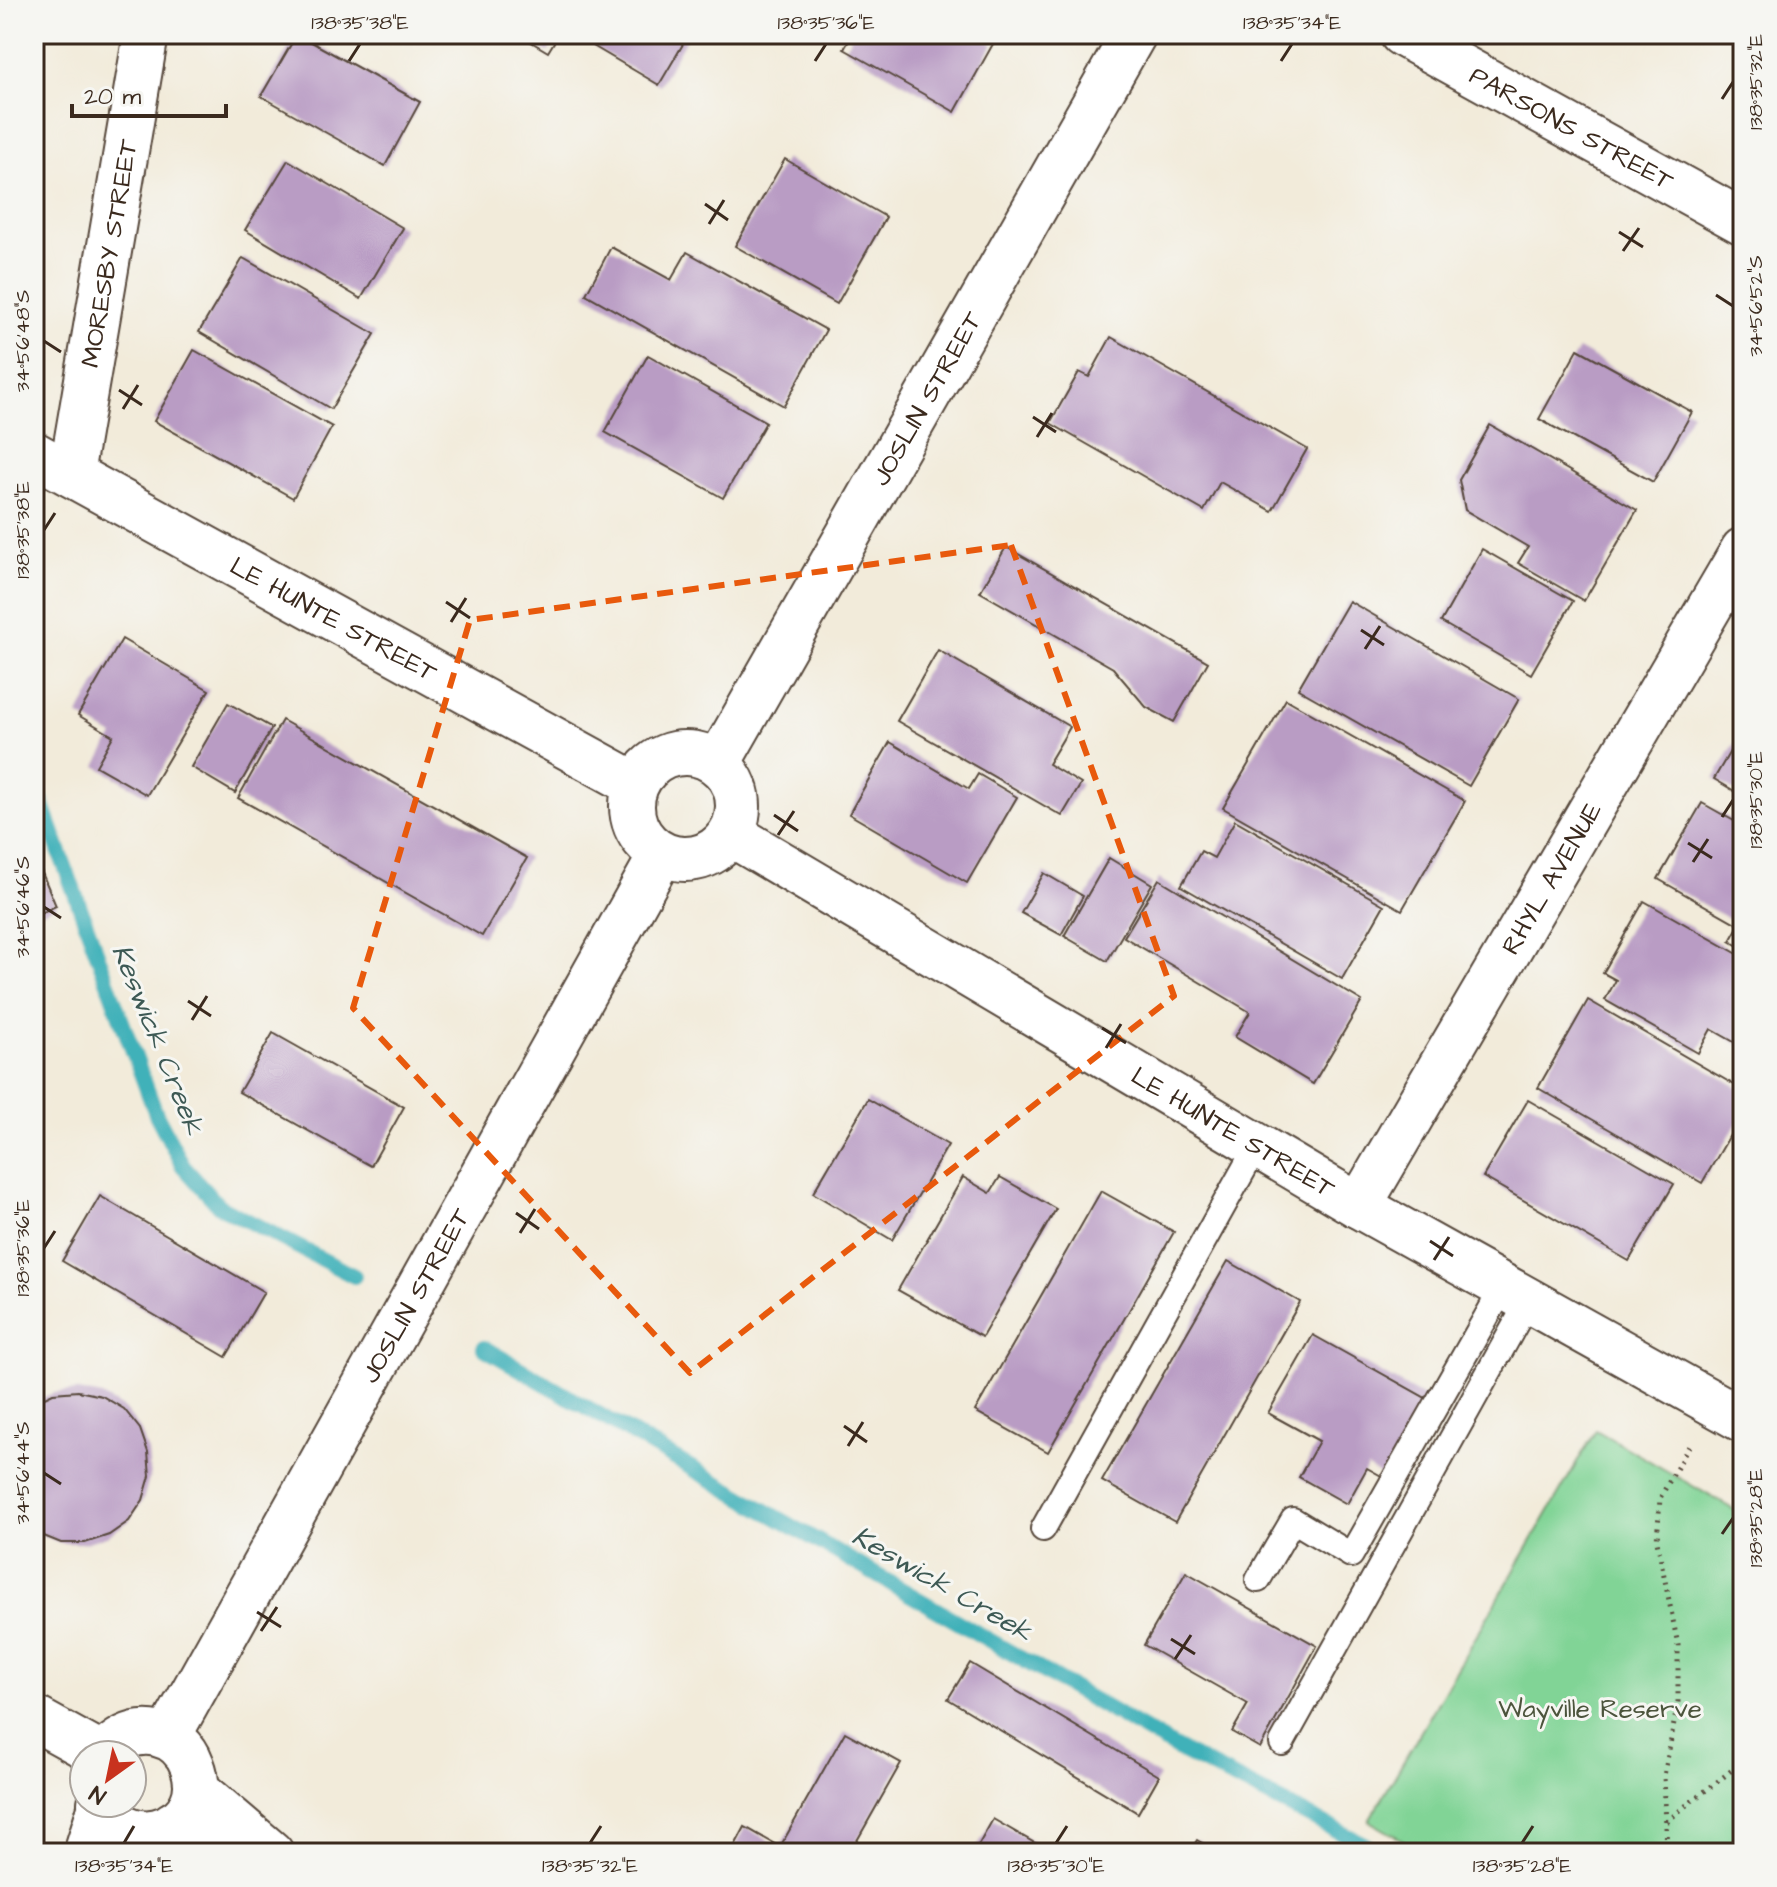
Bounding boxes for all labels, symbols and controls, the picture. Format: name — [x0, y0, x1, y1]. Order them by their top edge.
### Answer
text: 138°35'38"E — [311, 9, 409, 37]
text: 138°35'36"E — [778, 9, 875, 37]
text: 138°35'34"E — [1243, 9, 1341, 37]
text: 138°35'32"E — [1742, 34, 1770, 130]
street label: PARSONS STREET — [1463, 58, 1681, 200]
scale bar — [72, 68, 226, 118]
text: 20 m — [84, 80, 141, 114]
street label: MORESBY STREET — [72, 136, 147, 370]
text: 34°56'52"S — [1742, 255, 1770, 357]
text: 34°56'48"S — [9, 290, 37, 392]
street label: JOSLIN STREET — [863, 304, 991, 492]
text: 138°35'38"E — [9, 481, 37, 579]
street label: LE HUNTE STREET — [223, 548, 444, 691]
text: 138°35'30"E — [1742, 751, 1770, 849]
street label: RHYL AVENUE — [1493, 796, 1611, 962]
text: 34°56'46"S — [9, 856, 37, 958]
water label: Keswick Creek — [102, 939, 214, 1141]
street label: LE HUNTE STREET — [1124, 1058, 1342, 1207]
text: 138°35'36"E — [9, 1199, 37, 1296]
street label: JOSLIN STREET — [352, 1201, 479, 1390]
text: 34°56'44"S — [9, 1421, 37, 1524]
text: 138°35'28"E — [1742, 1469, 1770, 1567]
water label: Keswick Creek — [845, 1517, 1040, 1652]
park label: Wayville Reserve — [1498, 1691, 1702, 1729]
north arrow — [68, 1739, 148, 1819]
text: N — [84, 1778, 112, 1811]
text: 138°35'34"E — [75, 1852, 173, 1880]
text: 138°35'32"E — [542, 1852, 638, 1880]
text: 138°35'30"E — [1007, 1852, 1105, 1880]
text: 138°35'28"E — [1473, 1852, 1571, 1880]

